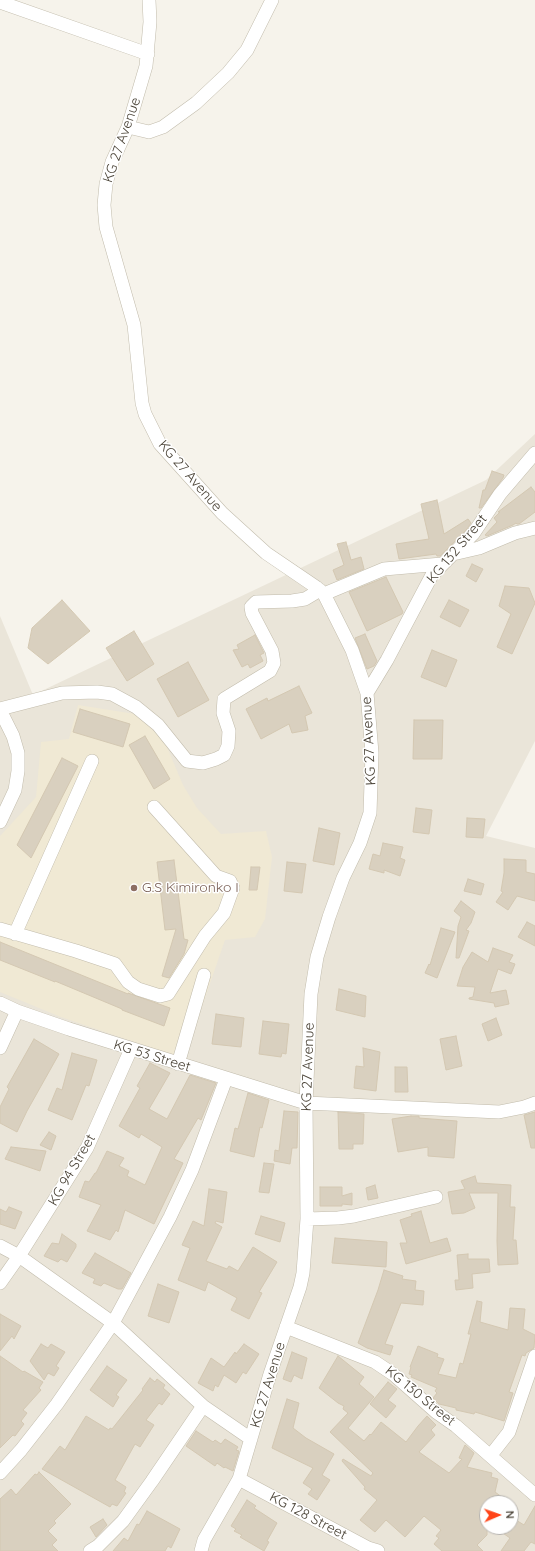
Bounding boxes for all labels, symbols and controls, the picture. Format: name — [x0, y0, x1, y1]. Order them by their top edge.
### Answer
street label: KG 27 Avenue — [100, 95, 144, 185]
street label: KG 27 Avenue — [154, 437, 226, 515]
street label: KG 132 Street — [423, 511, 491, 587]
street label: KG 27 Avenue — [358, 696, 380, 786]
place label: G.S Kimironko I — [142, 880, 239, 896]
marker: G.S Kimironko I — [129, 883, 139, 893]
street label: KG 27 Avenue — [298, 1022, 318, 1112]
street label: KG 53 Street — [111, 1036, 193, 1076]
street label: KG 94 Street — [45, 1131, 99, 1209]
street label: KG 27 Avenue — [247, 1340, 289, 1430]
street label: KG 130 Street — [381, 1363, 459, 1429]
street label: KG 128 Street — [266, 1489, 350, 1543]
north arrow — [479, 1495, 519, 1535]
text: N — [503, 1510, 517, 1519]

